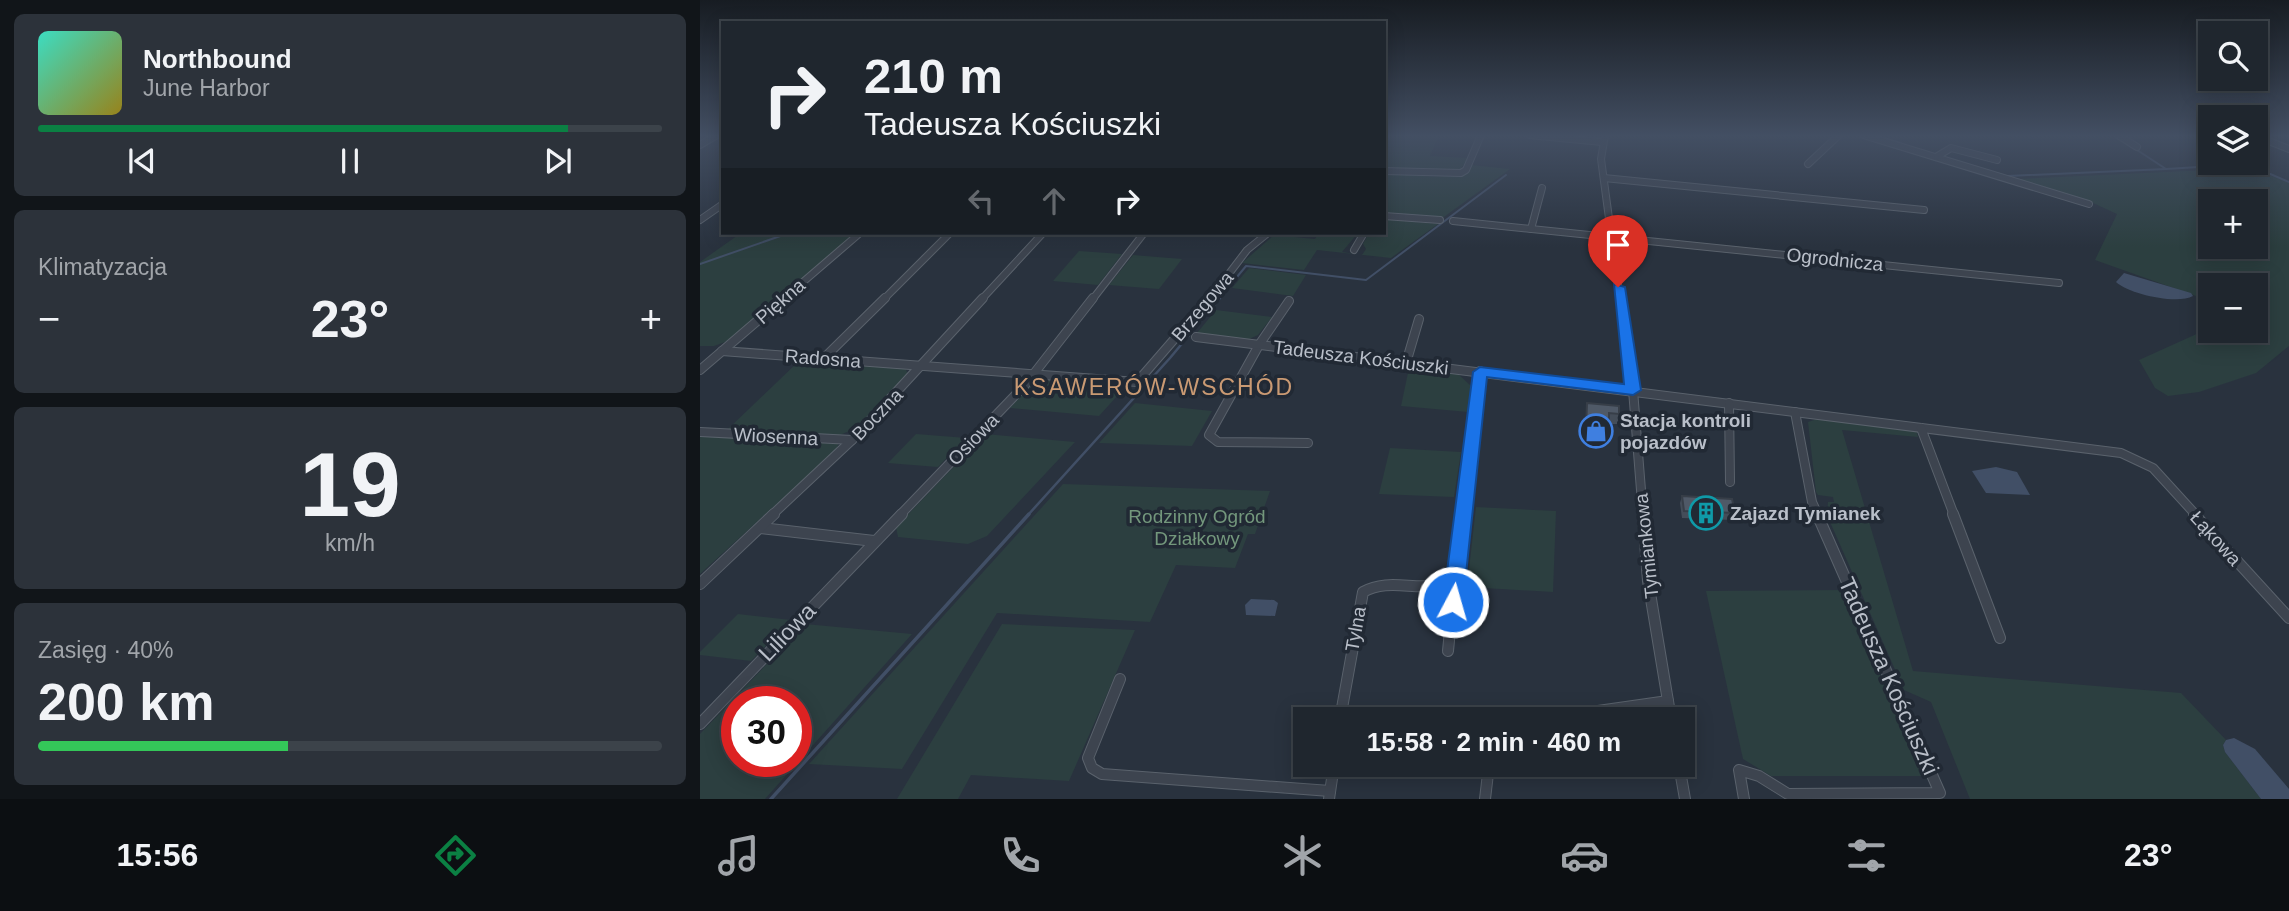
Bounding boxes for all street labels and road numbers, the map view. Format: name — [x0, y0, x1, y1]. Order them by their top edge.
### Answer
street label: Ogrodnicza — [1786, 244, 1885, 275]
street label: Brzegowa — [1167, 267, 1238, 345]
street label: Piękna — [752, 274, 809, 328]
street label: Tadeusza Kościuszki — [1272, 336, 1450, 379]
street label: Radosna — [784, 345, 862, 372]
street label: Boczna — [848, 384, 907, 444]
street label: Osiowa — [944, 409, 1003, 469]
street label: Wiosenna — [733, 424, 819, 449]
street label: Tymiankowa — [1630, 492, 1662, 600]
street label: Łąkowa — [2186, 507, 2246, 570]
street label: Tadeusza Kościuszki — [1834, 573, 1944, 779]
street label: Liliowa — [753, 598, 821, 666]
street label: Tylna — [1341, 604, 1370, 653]

